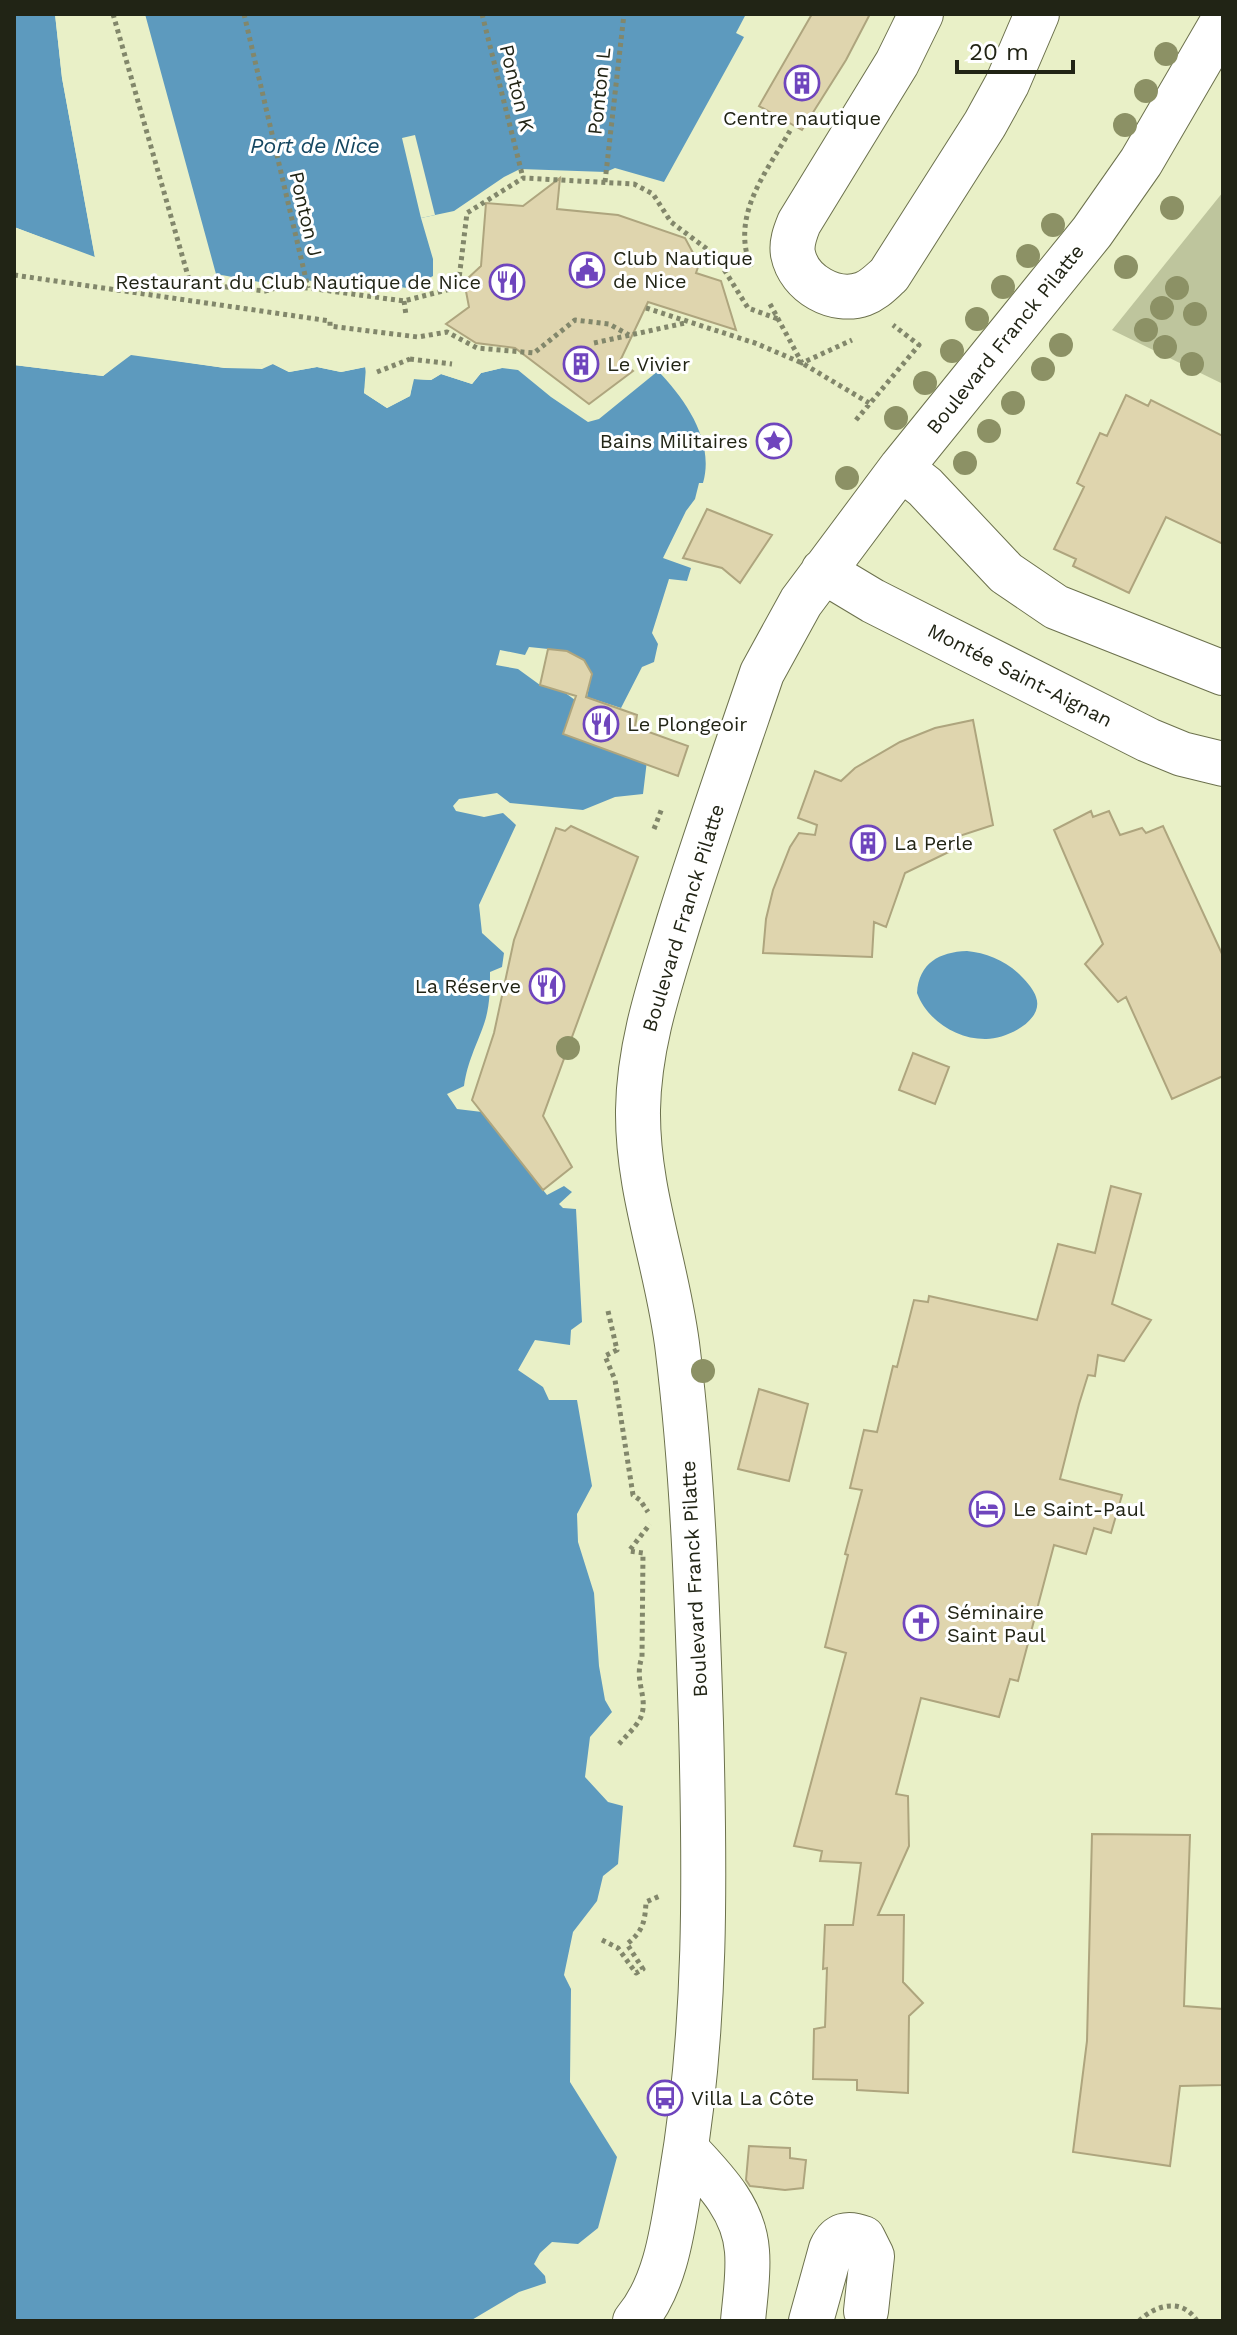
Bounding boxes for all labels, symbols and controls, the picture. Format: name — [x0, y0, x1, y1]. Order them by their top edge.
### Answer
scale bar — [957, 24, 1073, 74]
text: 20 m — [969, 38, 1029, 66]
street label: Ponton K — [495, 42, 539, 134]
street label: Ponton L — [582, 46, 616, 136]
building icon: Centre nautique — [783, 64, 821, 102]
place label: Centre nautique — [723, 106, 881, 130]
water label: Port de Nice — [250, 133, 380, 158]
street label: Ponton J — [285, 169, 327, 259]
street label: Boulevard Franck Pilatte — [921, 239, 1089, 439]
place label: Club Nautique de Nice — [613, 246, 753, 293]
public building icon: Club Nautique de Nice — [568, 251, 606, 289]
restaurant icon: Restaurant du Club Nautique de Nice — [488, 263, 526, 301]
place label: Restaurant du Club Nautique de Nice — [115, 270, 481, 294]
building icon: Le Vivier — [562, 345, 600, 383]
place label: Le Vivier — [607, 352, 690, 376]
place icon: Bains Militaires — [755, 422, 793, 460]
place label: Bains Militaires — [600, 429, 748, 453]
street label: Montée Saint-Aignan — [924, 618, 1116, 732]
restaurant icon: Le Plongeoir — [582, 705, 620, 743]
place label: Le Plongeoir — [627, 712, 747, 736]
street label: Boulevard Franck Pilatte — [637, 801, 729, 1035]
building icon: La Perle — [849, 824, 887, 862]
place label: La Perle — [894, 831, 973, 855]
restaurant icon: La Réserve — [528, 967, 566, 1005]
place label: La Réserve — [415, 974, 521, 998]
street label: Boulevard Franck Pilatte — [676, 1460, 712, 1698]
hotel icon: Le Saint-Paul — [968, 1490, 1006, 1528]
place label: Le Saint-Paul — [1013, 1497, 1145, 1521]
place label: Séminaire Saint Paul — [947, 1600, 1046, 1647]
church icon: Séminaire Saint Paul — [902, 1604, 940, 1642]
bus stop icon: Villa La Côte — [646, 2079, 684, 2117]
place label: Villa La Côte — [691, 2086, 814, 2110]

